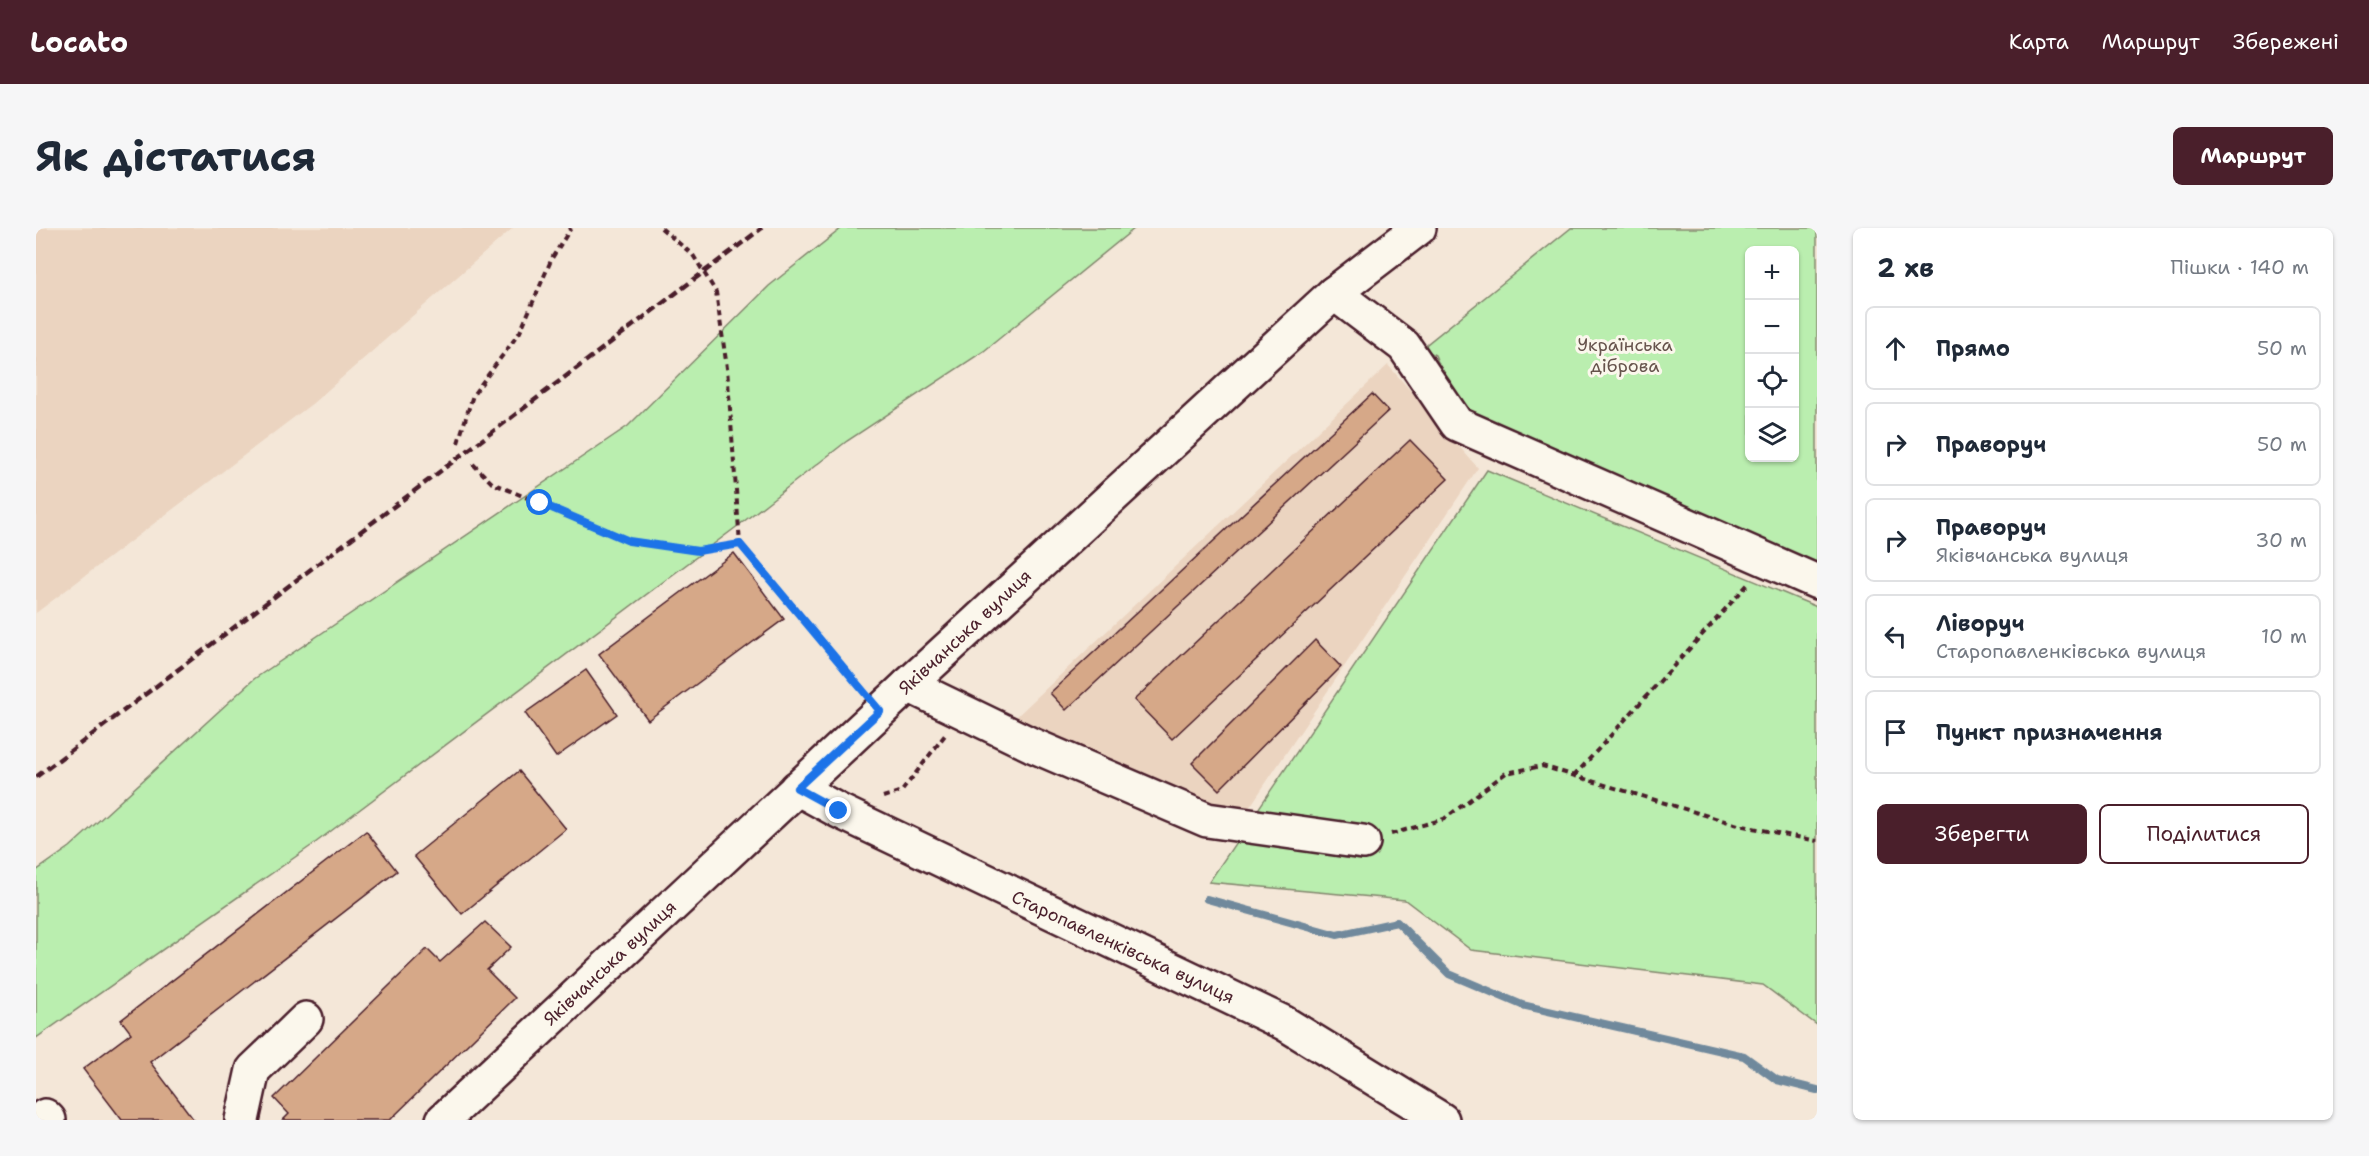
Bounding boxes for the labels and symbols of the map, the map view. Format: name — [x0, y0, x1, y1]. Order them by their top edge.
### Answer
park label: Українська діброва — [1577, 333, 1673, 378]
route start — [526, 489, 552, 515]
street label: Яківчанська вулиця — [893, 564, 1037, 700]
route end — [825, 797, 851, 823]
street label: Старопавленківська вулиця — [1008, 885, 1238, 1009]
street label: Яківчанська вулиця — [538, 895, 682, 1031]

